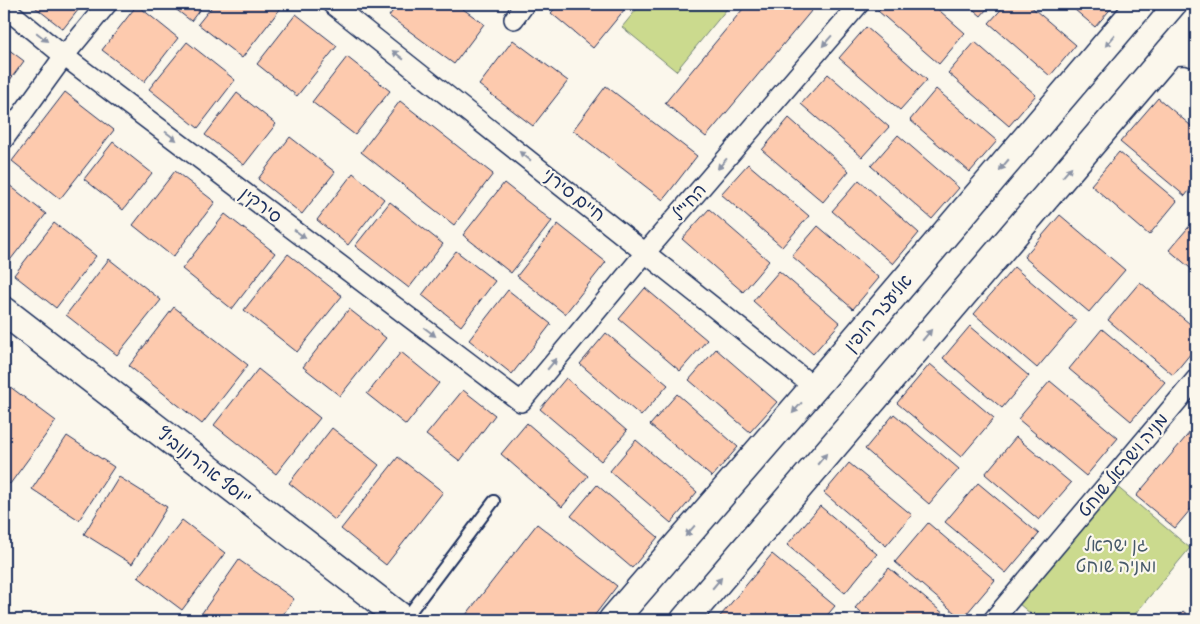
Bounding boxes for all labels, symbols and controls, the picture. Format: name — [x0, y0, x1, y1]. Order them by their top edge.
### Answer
one-way arrow — [35, 32, 48, 43]
one-way arrow — [822, 34, 833, 47]
one-way arrow — [1104, 34, 1115, 47]
one-way arrow — [391, 50, 404, 61]
one-way arrow — [164, 131, 177, 142]
one-way arrow — [519, 151, 532, 162]
one-way arrow — [716, 157, 727, 170]
one-way arrow — [999, 158, 1010, 171]
street label: חיים סירני — [538, 164, 610, 226]
one-way arrow — [1061, 165, 1072, 178]
street label: החי"ל — [667, 179, 711, 225]
street label: סירקין — [236, 182, 286, 228]
one-way arrow — [293, 229, 306, 240]
street label: אליעזר הופין — [839, 270, 917, 356]
one-way arrow — [423, 327, 436, 338]
one-way arrow — [922, 329, 933, 342]
one-way arrow — [546, 358, 557, 370]
one-way arrow — [791, 401, 802, 414]
street label: מניה וישראל שוחט — [1073, 409, 1173, 521]
street label: יוסף אהרונוביץ' — [153, 422, 255, 510]
one-way arrow — [816, 454, 828, 466]
one-way arrow — [685, 524, 696, 537]
park label: גן ישראל ומניה שוחט — [1075, 534, 1157, 577]
one-way arrow — [711, 577, 722, 589]

